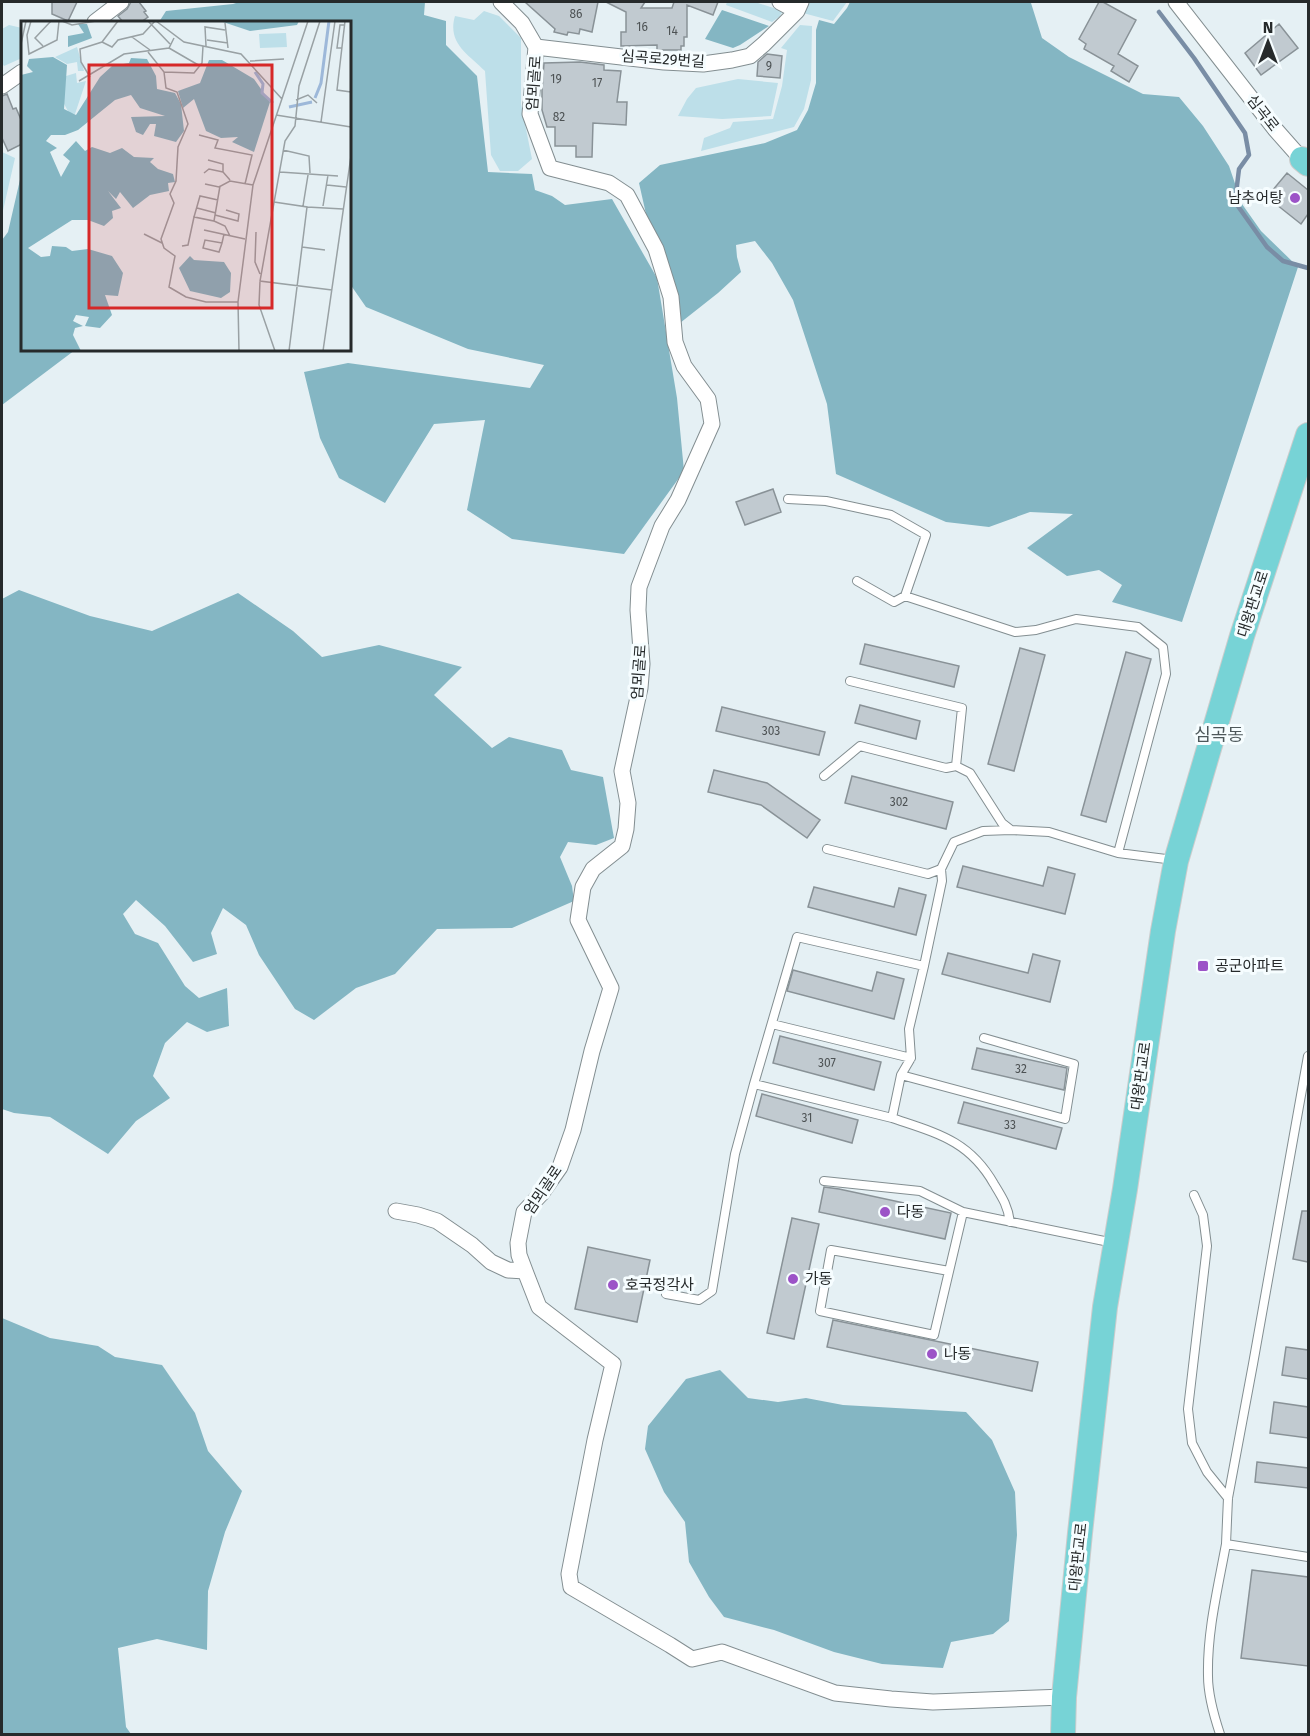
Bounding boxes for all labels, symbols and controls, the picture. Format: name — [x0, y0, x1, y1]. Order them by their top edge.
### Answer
house number: 86 — [569, 7, 583, 21]
north arrow — [1238, 12, 1298, 72]
text: N — [1263, 18, 1273, 37]
house number: 16 — [636, 20, 648, 34]
inset map — [21, 21, 351, 351]
house number: 14 — [666, 24, 678, 38]
street label: 심곡로29번길 — [620, 47, 706, 71]
street label: 엄뫼골로 — [523, 55, 545, 111]
house number: 9 — [766, 59, 772, 73]
house number: 19 — [550, 72, 562, 86]
house number: 17 — [592, 76, 602, 90]
street label: 심곡로 — [1243, 91, 1283, 135]
house number: 82 — [553, 110, 565, 124]
place label: 남추어탕 — [1228, 189, 1283, 207]
marker: 남추어탕 — [1288, 191, 1302, 205]
street label: 대왕판교로 — [1234, 568, 1272, 640]
street label: 엄뫼골로 — [628, 644, 650, 700]
house number: 303 — [762, 724, 780, 738]
district label: 심곡동 — [1194, 724, 1244, 746]
house number: 302 — [890, 795, 908, 809]
place label: 공군아파트 — [1215, 957, 1284, 975]
marker: 공군아파트 — [1196, 959, 1210, 973]
street label: 대왕판교로 — [1127, 1041, 1155, 1111]
house number: 307 — [818, 1056, 836, 1070]
house number: 32 — [1015, 1062, 1027, 1076]
house number: 31 — [802, 1111, 812, 1125]
house number: 33 — [1004, 1118, 1016, 1132]
street label: 엄뫼골로 — [520, 1162, 566, 1218]
place label: 다동 — [897, 1203, 925, 1221]
marker: 다동 — [878, 1205, 892, 1219]
place label: 가동 — [805, 1270, 833, 1288]
marker: 가동 — [786, 1272, 800, 1286]
place label: 호국정각사 — [625, 1276, 694, 1294]
marker: 호국정각사 — [606, 1278, 620, 1292]
place label: 나동 — [944, 1345, 972, 1363]
marker: 나동 — [925, 1347, 939, 1361]
street label: 대왕판교로 — [1065, 1522, 1091, 1592]

